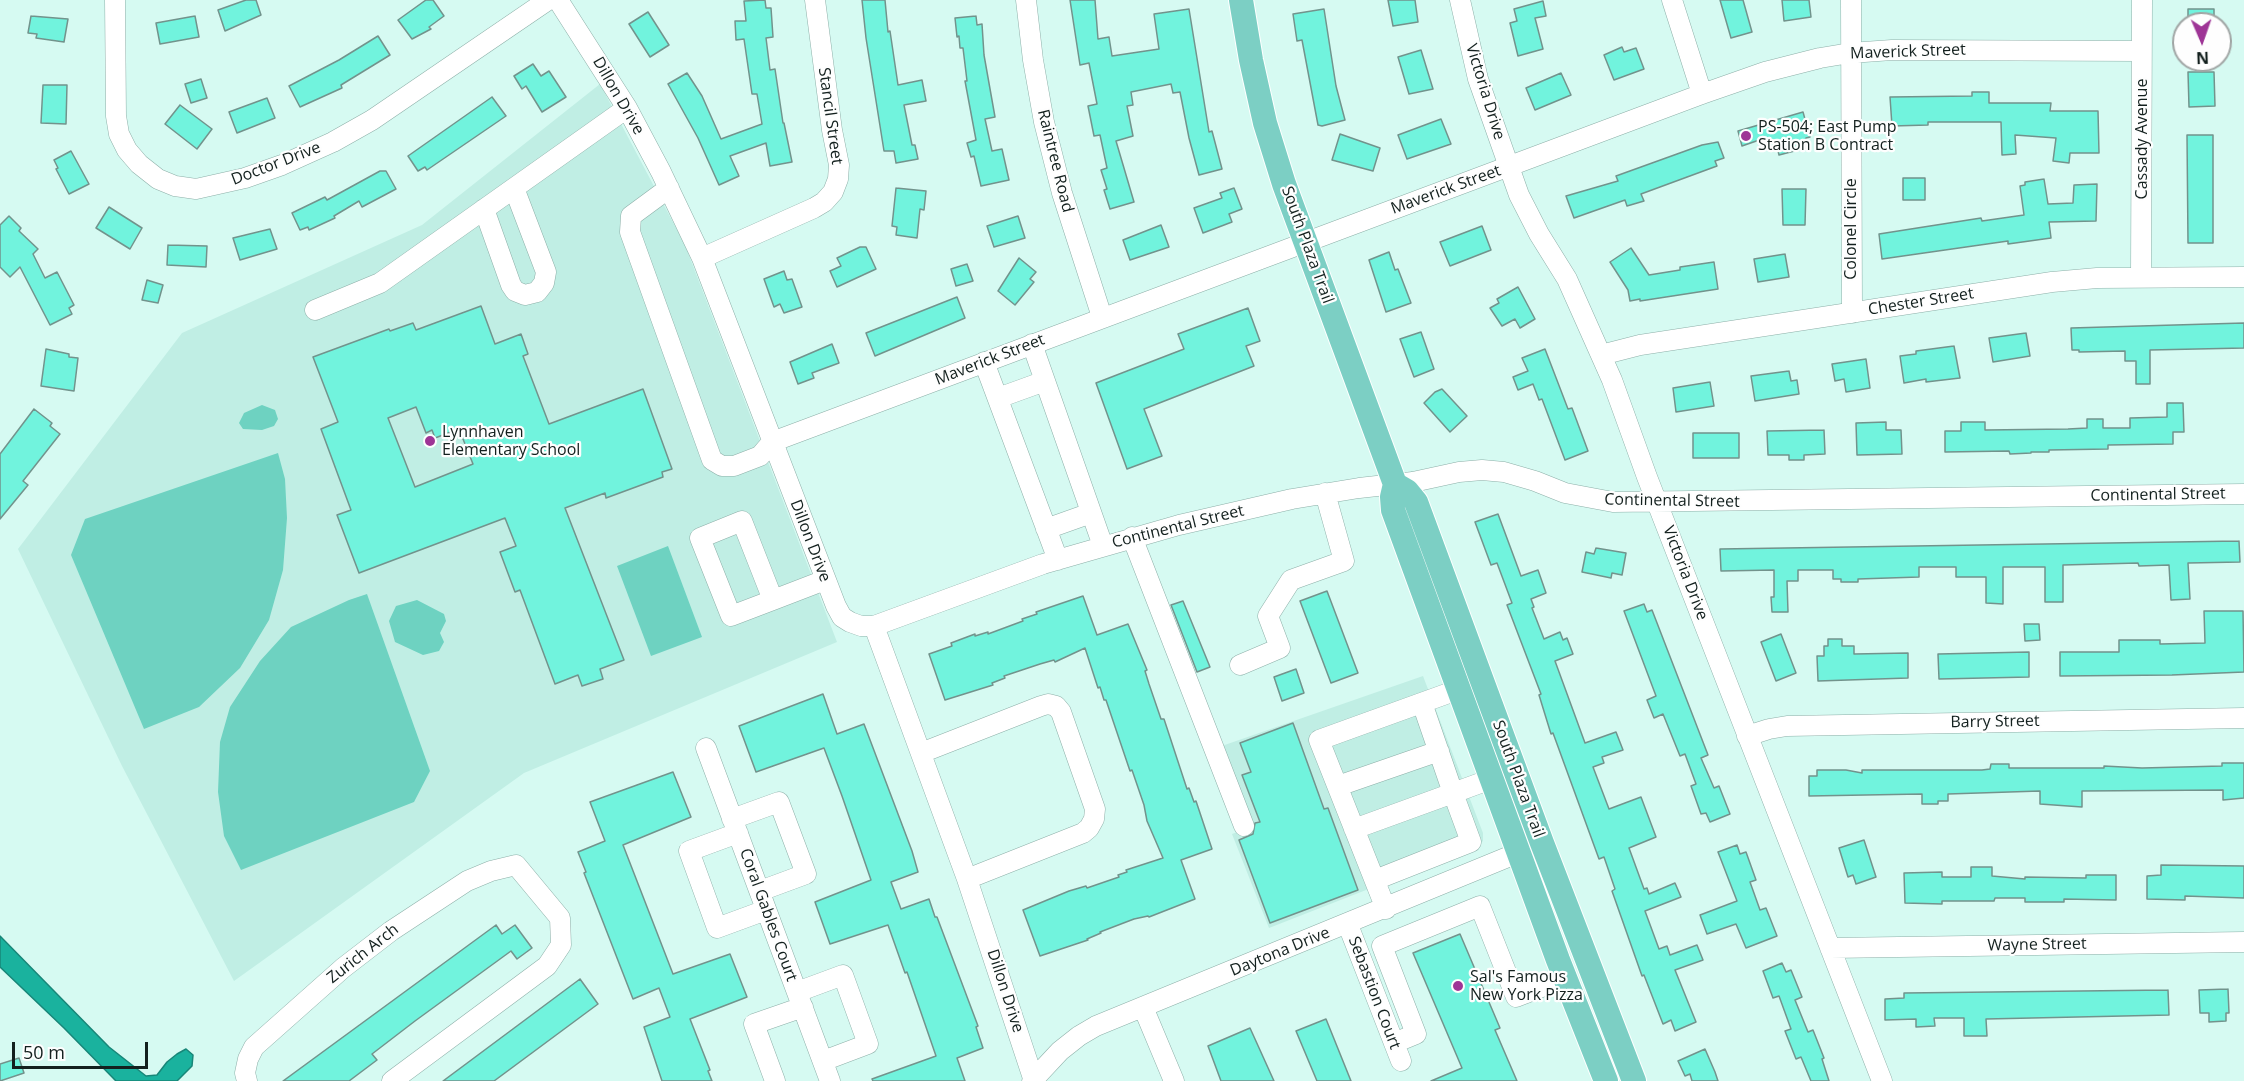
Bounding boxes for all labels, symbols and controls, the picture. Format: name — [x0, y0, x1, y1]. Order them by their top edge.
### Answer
north arrow — [2172, 12, 2232, 72]
street label: Maverick Street — [1850, 40, 1966, 64]
street label: Victoria Drive — [1461, 42, 1509, 142]
text: N — [2196, 47, 2209, 69]
street label: Dillon Drive — [588, 54, 648, 138]
street label: Stancil Street — [814, 66, 846, 166]
street label: Cassady Avenue — [2132, 79, 2152, 199]
street label: Raintree Road — [1033, 108, 1077, 214]
place label: PS-504; East Pump Station B Contract — [1758, 117, 1897, 155]
marker: PS-504; East Pump Station B Contract — [1739, 129, 1753, 143]
street label: Doctor Drive — [229, 138, 323, 190]
street label: Maverick Street — [1388, 161, 1504, 219]
street label: Colonel Circle — [1841, 178, 1861, 280]
street label: South Plaza Trail — [1277, 184, 1337, 306]
street label: Chester Street — [1867, 284, 1975, 320]
street label: Maverick Street — [933, 330, 1047, 390]
place label: Lynnhaven Elementary School — [442, 422, 580, 460]
marker: Lynnhaven Elementary School — [423, 434, 437, 448]
street label: Continental Street — [2090, 484, 2226, 506]
street label: Continental Street — [1604, 490, 1740, 512]
street label: Dillon Drive — [786, 497, 834, 585]
street label: Continental Street — [1110, 501, 1246, 553]
street label: Victoria Drive — [1658, 523, 1712, 623]
street label: Barry Street — [1950, 712, 2040, 732]
street label: South Plaza Trail — [1488, 718, 1548, 840]
street label: Coral Gables Court — [735, 846, 801, 984]
street label: Zurich Arch — [323, 920, 403, 988]
street label: Daytona Drive — [1227, 923, 1333, 981]
street label: Sebastion Court — [1344, 934, 1404, 1052]
street label: Wayne Street — [1987, 935, 2087, 955]
street label: Dillon Drive — [983, 947, 1027, 1035]
place label: Sal's Famous New York Pizza — [1470, 967, 1583, 1005]
marker: Sal's Famous New York Pizza — [1451, 979, 1465, 993]
scale bar — [15, 1030, 152, 1068]
text: 50 m — [23, 1040, 65, 1064]

